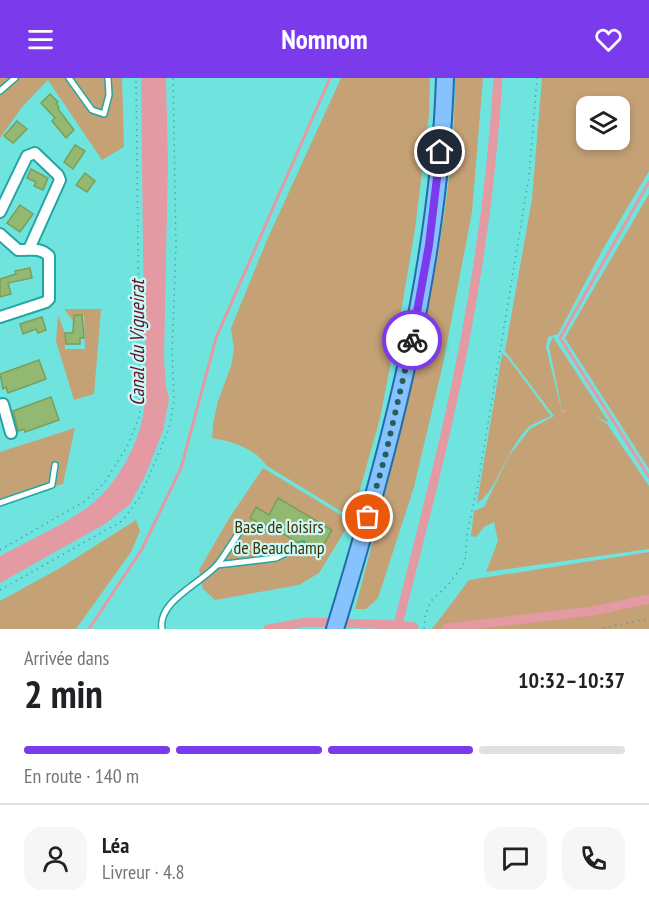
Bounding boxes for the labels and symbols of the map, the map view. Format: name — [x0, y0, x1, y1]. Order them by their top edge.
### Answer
pin — [414, 126, 465, 177]
water label: Canal du Vigueirat — [124, 277, 150, 406]
courier — [382, 310, 442, 370]
pin — [342, 491, 393, 542]
park label: Base de loisirs de Beauchamp — [233, 515, 325, 559]

